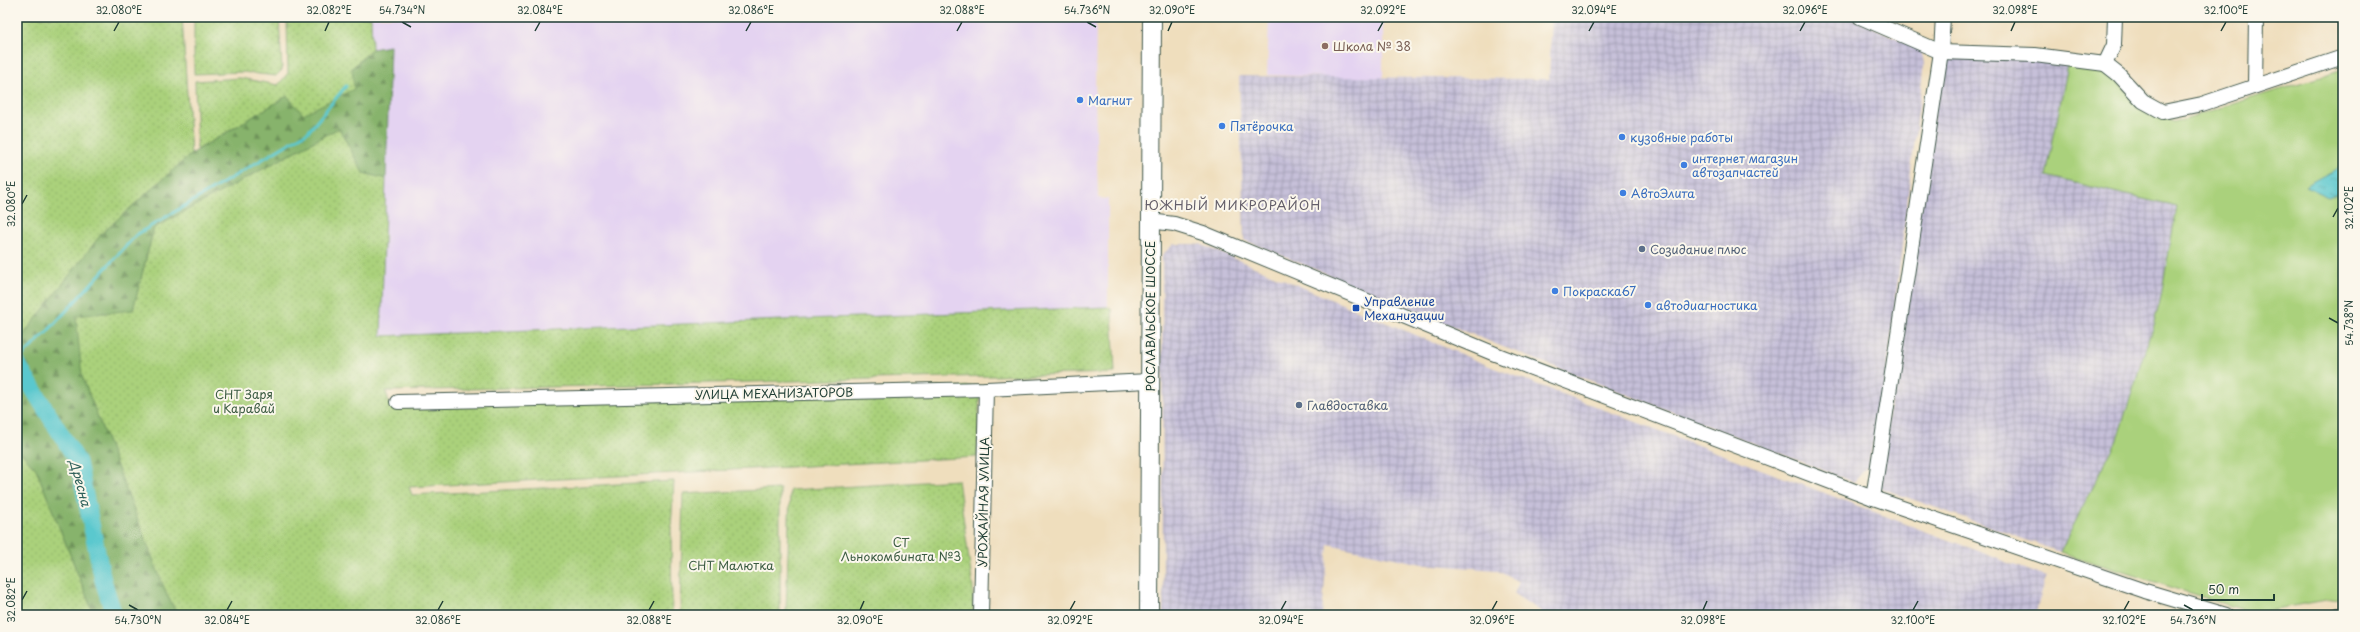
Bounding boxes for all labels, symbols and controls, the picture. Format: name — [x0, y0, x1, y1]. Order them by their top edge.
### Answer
text: 32.080°E — [96, 2, 142, 17]
text: 32.082°E — [306, 2, 352, 17]
text: 54.734°N — [379, 2, 425, 17]
text: 32.084°E — [517, 2, 563, 17]
text: 32.086°E — [728, 2, 774, 17]
text: 32.088°E — [939, 2, 985, 17]
text: 54.736°N — [1064, 2, 1111, 17]
text: 32.090°E — [1149, 2, 1195, 17]
text: 32.092°E — [1360, 2, 1406, 17]
text: 32.094°E — [1571, 2, 1617, 17]
text: 32.096°E — [1782, 2, 1828, 17]
text: 32.098°E — [1992, 2, 2038, 17]
text: 32.100°E — [2204, 2, 2248, 17]
place label: Школа № 38 — [1333, 37, 1411, 55]
marker: Школа № 38 — [1320, 41, 1330, 51]
place label: Магнит — [1088, 91, 1133, 109]
marker: Магнит — [1075, 95, 1085, 105]
place label: Пятёрочка — [1230, 117, 1294, 135]
marker: Пятёрочка — [1217, 121, 1227, 131]
place label: кузовные работы — [1630, 128, 1733, 146]
marker: кузовные работы — [1617, 132, 1627, 142]
place label: интернет магазин автозапчастей — [1692, 149, 1798, 181]
marker: интернет магазин автозапчастей — [1679, 160, 1689, 170]
text: 32.080°E — [3, 181, 18, 227]
place label: АвтоЭлита — [1631, 184, 1695, 202]
text: 32.102°E — [2341, 186, 2356, 230]
marker: АвтоЭлита — [1618, 188, 1628, 198]
district label: ЮЖНЫЙ МИКРОРАЙОН — [1145, 195, 1321, 214]
place label: Созидание плюс — [1650, 240, 1747, 258]
street label: РОСЛАВЛЬСКОЕ ШОССЕ — [1141, 241, 1159, 391]
marker: Созидание плюс — [1637, 244, 1647, 254]
place label: Покраска67 — [1563, 282, 1636, 300]
marker: Покраска67 — [1550, 286, 1560, 296]
place label: Управление Механизации — [1364, 292, 1445, 324]
place label: автодиагностика — [1656, 296, 1758, 314]
marker: автодиагностика — [1643, 300, 1653, 310]
text: 54.738°N — [2341, 300, 2356, 346]
marker: Управление Механизации — [1351, 303, 1361, 313]
street label: УЛИЦА МЕХАНИЗАТОРОВ — [695, 383, 853, 403]
park label: СНТ Заря и Каравай — [213, 385, 275, 417]
place label: Главдоставка — [1307, 396, 1388, 414]
marker: Главдоставка — [1294, 400, 1304, 410]
street label: УРОЖАЙНАЯ УЛИЦА — [973, 437, 993, 567]
water label: Дресна — [65, 457, 97, 509]
park label: СТ Льнокомбината №3 — [841, 533, 961, 565]
park label: СНТ Малютка — [688, 556, 774, 574]
scale bar — [2202, 576, 2274, 602]
text: 32.082°E — [3, 577, 18, 623]
text: 50 m — [2208, 580, 2239, 598]
text: 54.730°N — [114, 612, 162, 627]
text: 32.084°E — [204, 612, 250, 627]
text: 32.086°E — [415, 612, 461, 627]
text: 32.088°E — [626, 612, 672, 627]
text: 32.090°E — [837, 612, 883, 627]
text: 32.092°E — [1047, 612, 1093, 627]
text: 32.094°E — [1258, 612, 1304, 627]
text: 32.096°E — [1469, 612, 1515, 627]
text: 32.098°E — [1680, 612, 1726, 627]
text: 32.100°E — [1891, 612, 1935, 627]
text: 32.102°E — [2102, 612, 2146, 627]
text: 54.736°N — [2170, 612, 2217, 627]

